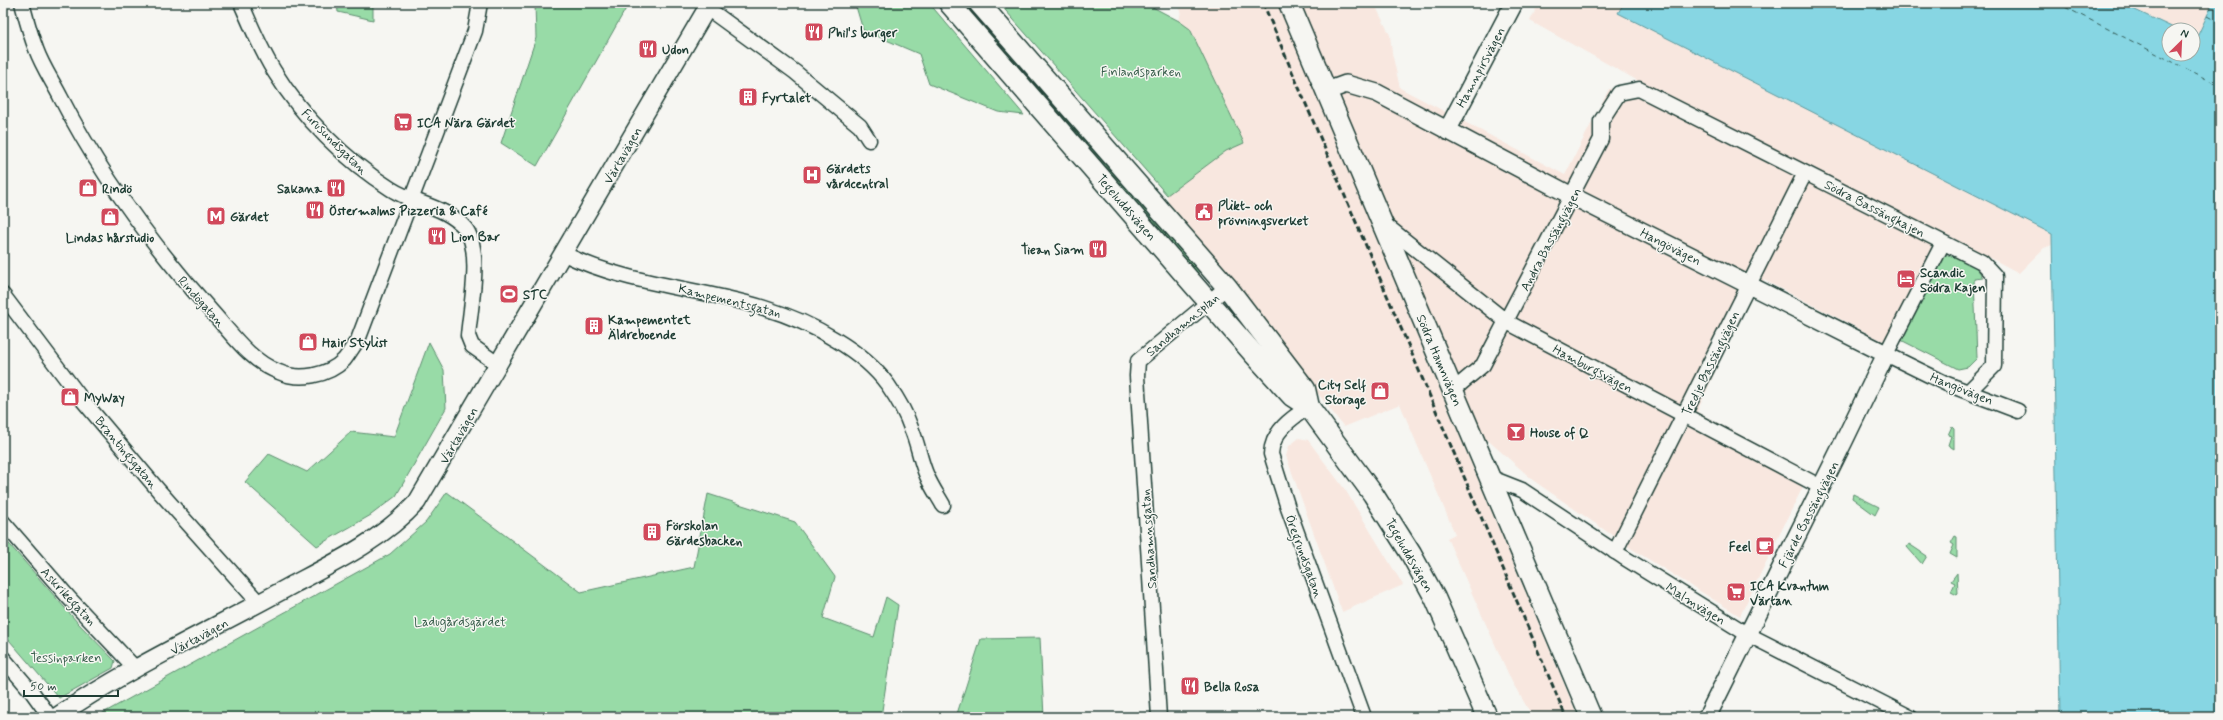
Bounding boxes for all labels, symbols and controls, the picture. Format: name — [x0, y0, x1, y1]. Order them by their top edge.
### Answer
restaurant icon: Phil's burger — [803, 21, 825, 43]
north arrow — [2161, 22, 2201, 62]
street label: Hamnpirsvägen — [1453, 24, 1510, 111]
place label: Phil's burger — [828, 25, 898, 43]
text: N — [2178, 26, 2191, 42]
restaurant icon: Udon — [637, 38, 659, 60]
place label: Udon — [662, 42, 689, 59]
park label: Finlandsparken — [1101, 64, 1181, 81]
building icon: Fyrtalet — [737, 86, 759, 108]
place label: Fyrtalet — [762, 90, 812, 107]
street label: Furusundsgatan — [297, 105, 371, 179]
supermarket icon: ICA Nära Gärdet — [392, 111, 414, 133]
place label: ICA Nära Gärdet — [417, 115, 516, 132]
street label: Värtavägen — [600, 124, 647, 187]
place label: Gärdets vårdcentral — [826, 161, 889, 193]
hospital icon: Gärdets vårdcentral — [801, 164, 823, 186]
street label: Tegeluddsvägen — [1091, 171, 1159, 246]
shop icon: Rindö — [77, 177, 99, 199]
restaurant icon: Sakana — [325, 177, 347, 199]
street label: Södra Bassängkajen — [1820, 177, 1927, 244]
place label: Rindö — [102, 181, 133, 198]
place label: Sakana — [277, 181, 323, 198]
street label: Andra Bassängvägen — [1517, 185, 1588, 295]
place label: Plikt- och prövningsverket — [1218, 198, 1310, 231]
restaurant icon: Östermalms Pizzeria & Café — [304, 199, 326, 221]
public building icon: Plikt- och prövningsverket — [1193, 201, 1215, 223]
place label: Östermalms Pizzeria & Café — [329, 203, 488, 220]
metro station icon: Gärdet — [205, 205, 227, 227]
shop icon: Lindas hårstudio — [99, 206, 121, 228]
place label: Gärdet — [230, 209, 270, 226]
restaurant icon: Lion Bar — [426, 225, 448, 247]
street label: Hangövägen — [1636, 225, 1704, 271]
place label: Lion Bar — [451, 229, 500, 246]
place label: Lindas hårstudio — [66, 230, 154, 247]
restaurant icon: Tiean Siam — [1087, 238, 1109, 260]
place label: Tiean Siam — [1021, 242, 1084, 259]
place label: Scandic Södra Kajen — [1920, 265, 1986, 297]
hotel icon: Scandic Södra Kajen — [1895, 268, 1917, 290]
street label: Rindögatan — [173, 273, 228, 331]
street label: Kampementsgatan — [676, 280, 783, 324]
sports icon: STC — [498, 283, 520, 305]
place label: STC — [523, 287, 548, 304]
street label: Sandhamnsplan — [1143, 290, 1223, 361]
street label: Tredje Bassängvägen — [1679, 308, 1746, 420]
place label: Kampementet Äldreboende — [608, 312, 691, 344]
street label: Södra Hamnvägen — [1412, 312, 1466, 409]
building icon: Kampementet Äldreboende — [583, 315, 605, 337]
shop icon: Hair Stylist — [297, 331, 319, 353]
place label: Hair Stylist — [322, 335, 389, 352]
street label: Hamburgsvägen — [1548, 341, 1635, 399]
street label: Hangövägen — [1927, 369, 1995, 411]
place label: City Self Storage — [1318, 377, 1366, 410]
shop icon: City Self Storage — [1369, 380, 1391, 402]
shop icon: MyWay — [59, 386, 81, 408]
place label: MyWay — [84, 390, 125, 407]
street label: Värtavägen — [436, 404, 483, 467]
street label: Brantingsgatan — [89, 413, 161, 494]
bar icon: House of Q — [1505, 421, 1527, 443]
place label: House of Q — [1530, 425, 1589, 442]
street label: Fjärde Bassängvägen — [1775, 458, 1845, 572]
street label: Sandhamnsgatan — [1138, 488, 1163, 589]
street label: Öregrundsgatan — [1279, 513, 1327, 601]
street label: Tegeluddsvägen — [1379, 516, 1437, 597]
place label: Förskolan Gärdesbacken — [666, 518, 743, 550]
building icon: Förskolan Gärdesbacken — [641, 521, 663, 543]
cafe icon: Feel — [1754, 535, 1776, 557]
place label: Feel — [1729, 539, 1752, 556]
street label: Askrikegatan — [35, 564, 99, 631]
place label: ICA Kvantum Värtan — [1750, 578, 1829, 610]
street label: Malmvägen — [1662, 579, 1728, 629]
supermarket icon: ICA Kvantum Värtan — [1725, 581, 1747, 603]
park label: Ladugårdsgärdet — [414, 614, 506, 632]
street label: Värtavägen — [168, 615, 232, 660]
park label: Tessinparken — [31, 650, 101, 667]
scale bar — [24, 672, 118, 698]
restaurant icon: Bella Rosa — [1179, 675, 1201, 697]
text: 50 m — [30, 679, 57, 695]
place label: Bella Rosa — [1204, 679, 1260, 696]

